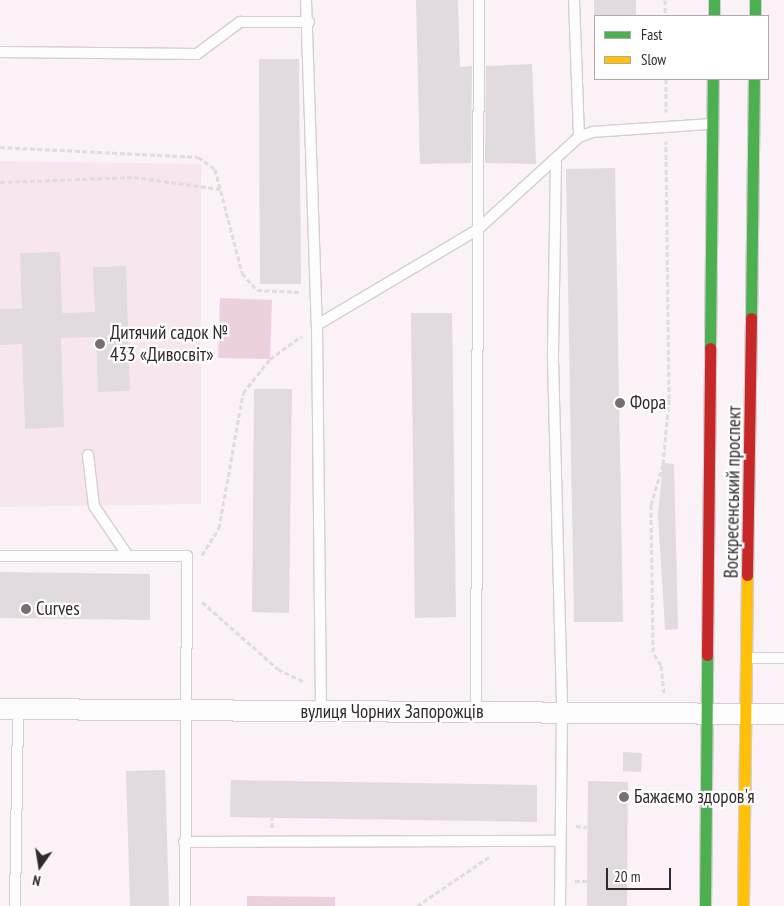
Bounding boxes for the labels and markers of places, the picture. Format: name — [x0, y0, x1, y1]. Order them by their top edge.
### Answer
place label: Дитячий садок № 433 «Дивосвіт» — [110, 322, 228, 366]
marker: Дитячий садок № 433 «Дивосвіт» — [94, 338, 106, 350]
place label: Фора — [630, 392, 666, 414]
marker: Фора — [614, 397, 626, 409]
place label: Curves — [36, 598, 80, 620]
marker: Curves — [20, 603, 32, 615]
place label: Бажаємо здоров'я — [634, 786, 755, 808]
marker: Бажаємо здоров'я — [618, 791, 630, 803]

